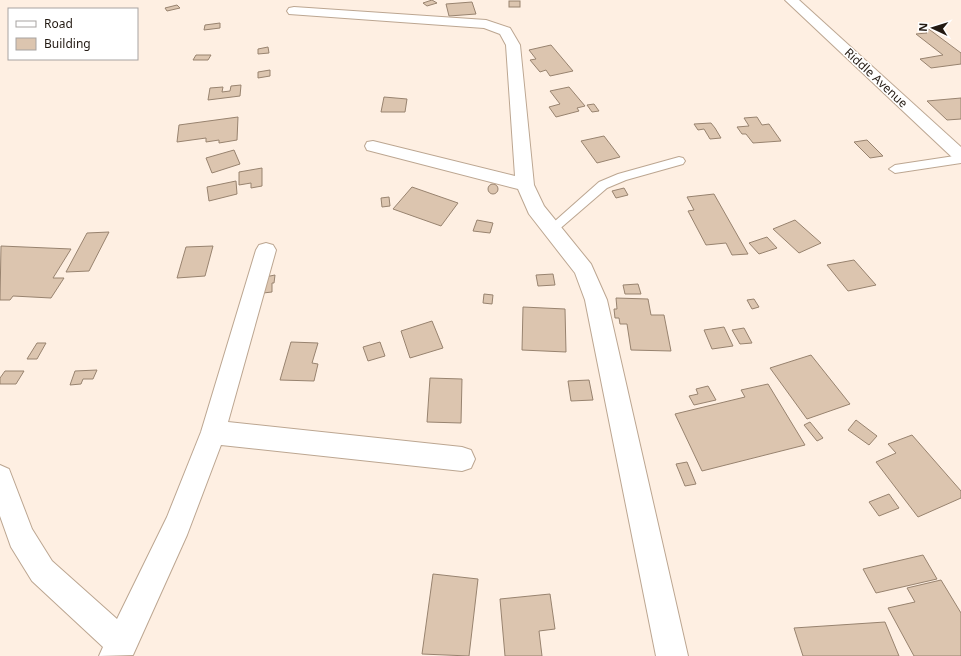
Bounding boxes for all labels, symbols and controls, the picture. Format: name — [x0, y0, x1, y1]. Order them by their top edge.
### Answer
legend — [8, 8, 138, 60]
north arrow — [913, 8, 953, 48]
text: Road — [44, 15, 73, 32]
text: N — [915, 22, 930, 32]
text: Building — [44, 35, 91, 52]
street label: Riddle Avenue — [841, 44, 912, 111]

